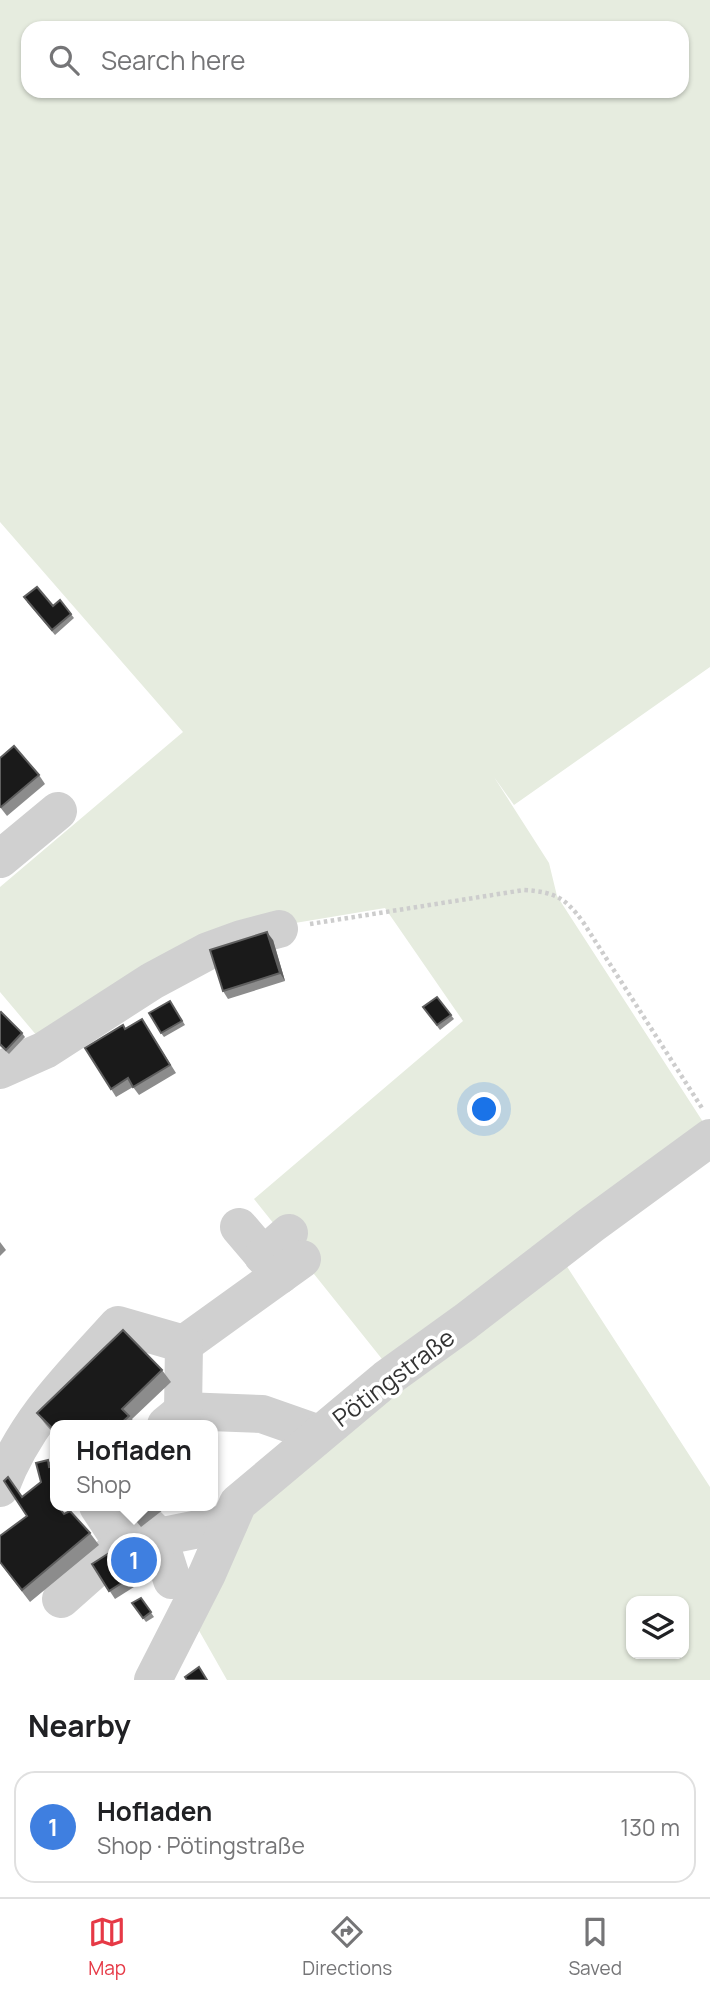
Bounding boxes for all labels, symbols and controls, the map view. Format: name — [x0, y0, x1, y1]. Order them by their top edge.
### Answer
search box — [21, 21, 689, 98]
icon: search — [45, 41, 83, 79]
text: Search here — [101, 42, 246, 78]
your location — [467, 1092, 501, 1126]
street label: Pötingstraße — [325, 1320, 461, 1434]
popup — [50, 1420, 218, 1511]
text: Hofladen — [76, 1432, 192, 1468]
text: Shop — [76, 1468, 131, 1500]
pin: 1 — [111, 1534, 157, 1586]
map controls — [626, 1596, 689, 1659]
button: layers — [626, 1596, 689, 1659]
text: Nearby — [28, 1705, 131, 1746]
text: Hofladen — [97, 1793, 212, 1829]
text: 1 — [48, 1811, 58, 1843]
text: 130 m — [620, 1811, 680, 1843]
text: Shop · Pötingstraße — [97, 1829, 305, 1861]
tab: Map — [88, 1913, 126, 1981]
tab: Directions — [302, 1913, 392, 1981]
tab: Saved — [568, 1913, 622, 1981]

